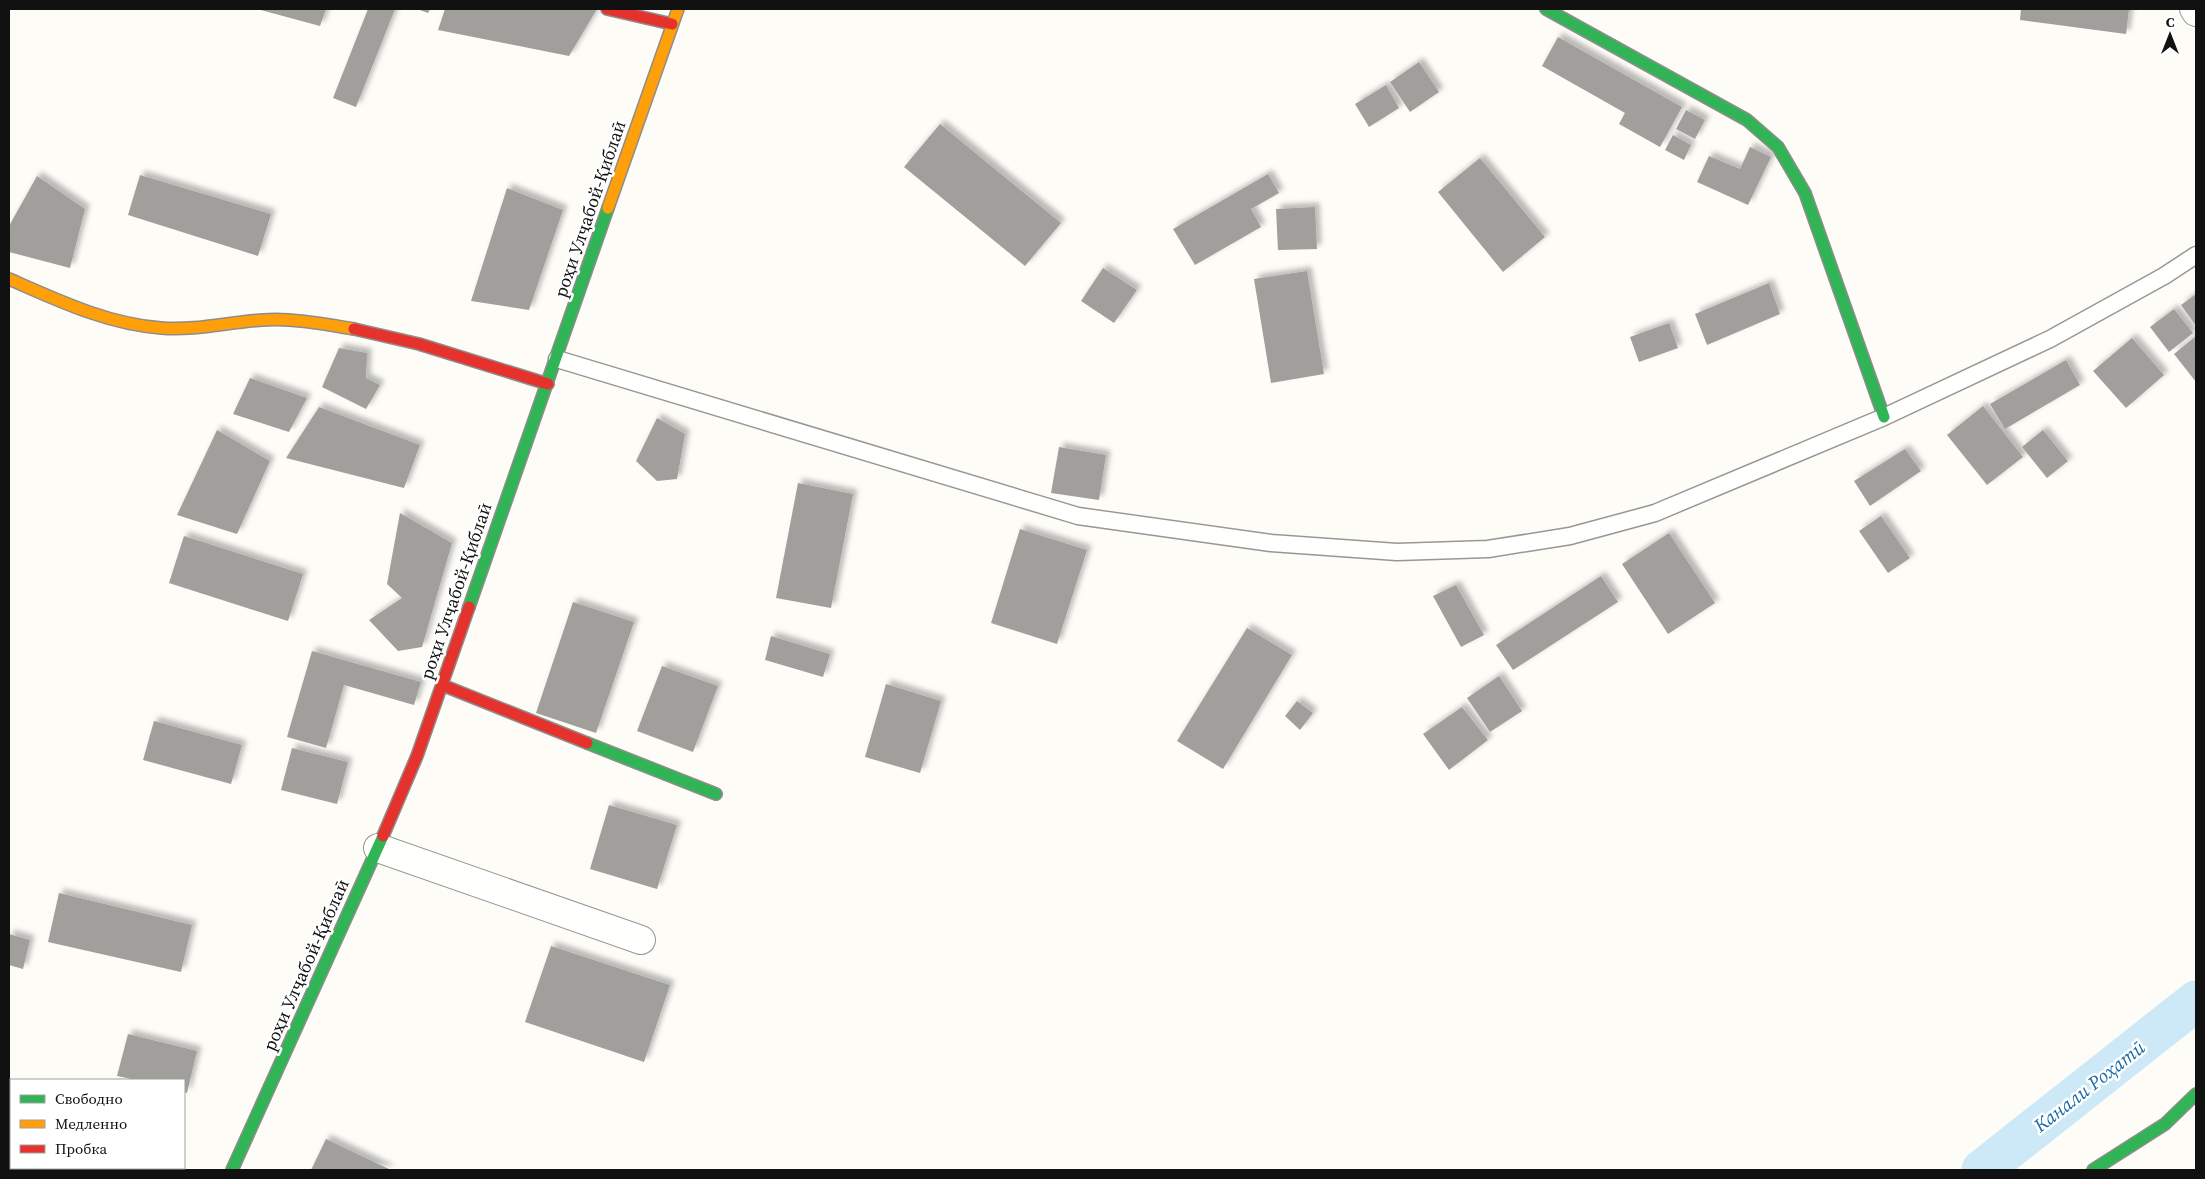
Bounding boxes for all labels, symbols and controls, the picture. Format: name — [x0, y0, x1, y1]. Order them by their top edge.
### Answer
north arrow — [2145, 10, 2195, 60]
text: С — [2166, 12, 2175, 32]
street label: роҳи Улҷабой-Қиблаӣ — [547, 117, 632, 301]
street label: роҳи Улҷабой-Қиблаӣ — [413, 499, 498, 683]
street label: роҳи Улҷабой-Қиблаӣ — [256, 875, 355, 1055]
water label: Канали Роҳатӣ — [2027, 1034, 2150, 1138]
legend — [10, 1079, 185, 1169]
text: Свободно — [55, 1088, 123, 1109]
text: Медленно — [55, 1113, 127, 1134]
text: Пробка — [55, 1138, 107, 1159]

